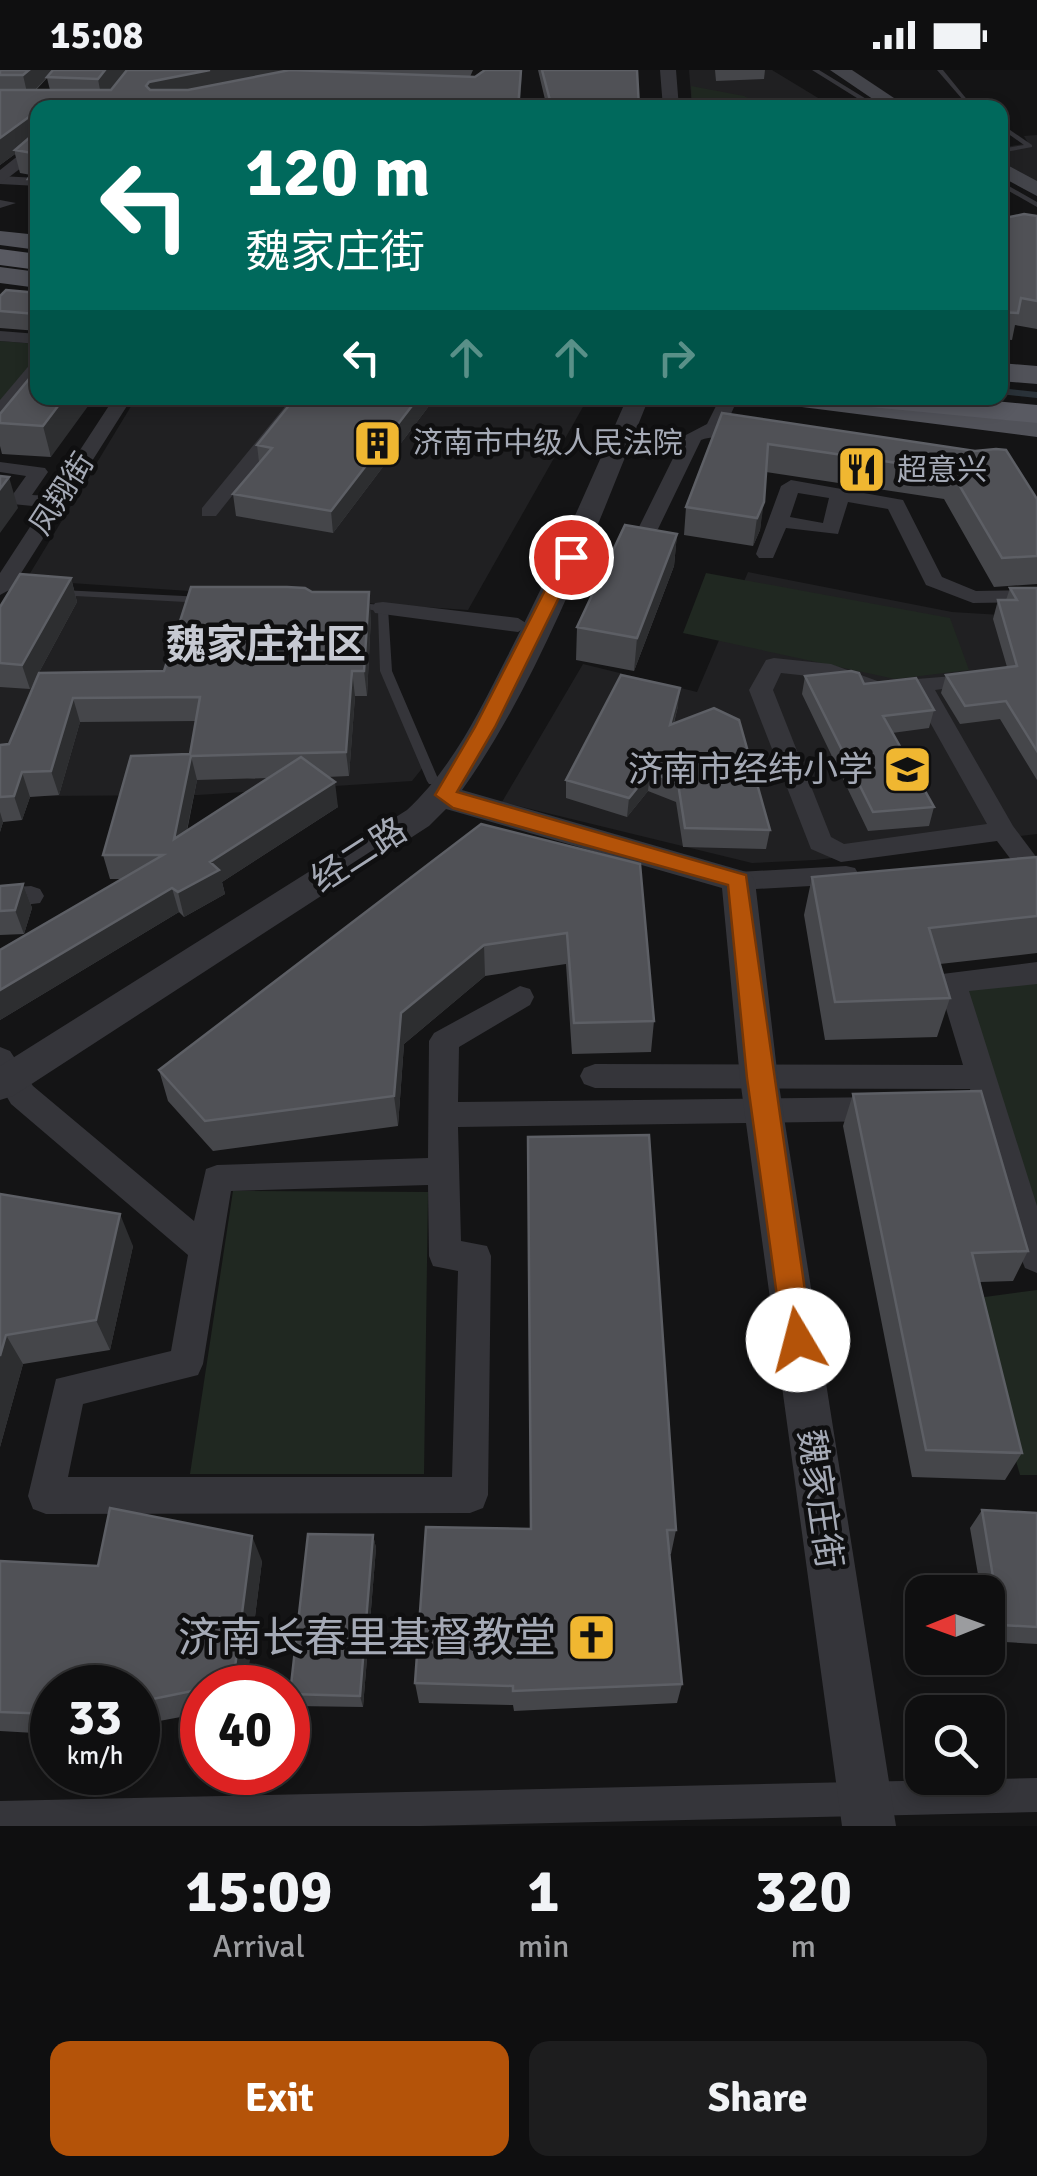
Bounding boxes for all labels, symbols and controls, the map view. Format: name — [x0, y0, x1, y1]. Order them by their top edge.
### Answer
text: 15:08 — [50, 12, 143, 59]
text: 120 m — [245, 129, 430, 215]
icon: left — [80, 140, 210, 270]
text: 魏家庄街 — [245, 225, 425, 280]
icon: left — [334, 330, 389, 385]
icon: ahead — [439, 330, 494, 385]
icon: ahead — [544, 330, 599, 385]
icon: right — [649, 330, 704, 385]
building icon: 济南市中级人民法院 — [352, 417, 404, 469]
place label: 济南市中级人民法院 — [413, 425, 683, 462]
restaurant icon: 超意兴 — [836, 444, 888, 496]
street label: 凤翔街 — [22, 446, 102, 542]
place label: 超意兴 — [897, 452, 987, 489]
pin — [529, 515, 614, 600]
icon: arrive — [544, 530, 599, 585]
district label: 魏家庄社区 — [166, 620, 366, 670]
school or university icon: 济南市经纬小学 — [882, 743, 934, 795]
place label: 济南市经纬小学 — [628, 748, 873, 791]
street label: 经二路 — [303, 808, 415, 902]
position arrow — [746, 1288, 850, 1392]
street label: 魏家庄街 — [789, 1427, 851, 1571]
north arrow — [905, 1575, 1005, 1675]
map controls — [905, 1575, 1005, 1795]
church icon: 济南长春里基督教堂 — [565, 1612, 617, 1664]
place label: 济南长春里基督教堂 — [178, 1613, 556, 1664]
speed limit sign: 40 — [180, 1665, 310, 1795]
text: 33 — [68, 1687, 122, 1749]
button: search — [905, 1695, 1005, 1795]
text: km/h — [67, 1740, 123, 1771]
text: 15:09 — [185, 1855, 333, 1929]
text: 1 — [527, 1855, 560, 1929]
text: 320 — [755, 1855, 852, 1929]
text: Arrival — [213, 1927, 305, 1966]
text: min — [518, 1927, 569, 1966]
text: m — [790, 1927, 816, 1966]
button: Exit — [50, 2041, 509, 2156]
button: Share — [529, 2041, 987, 2156]

